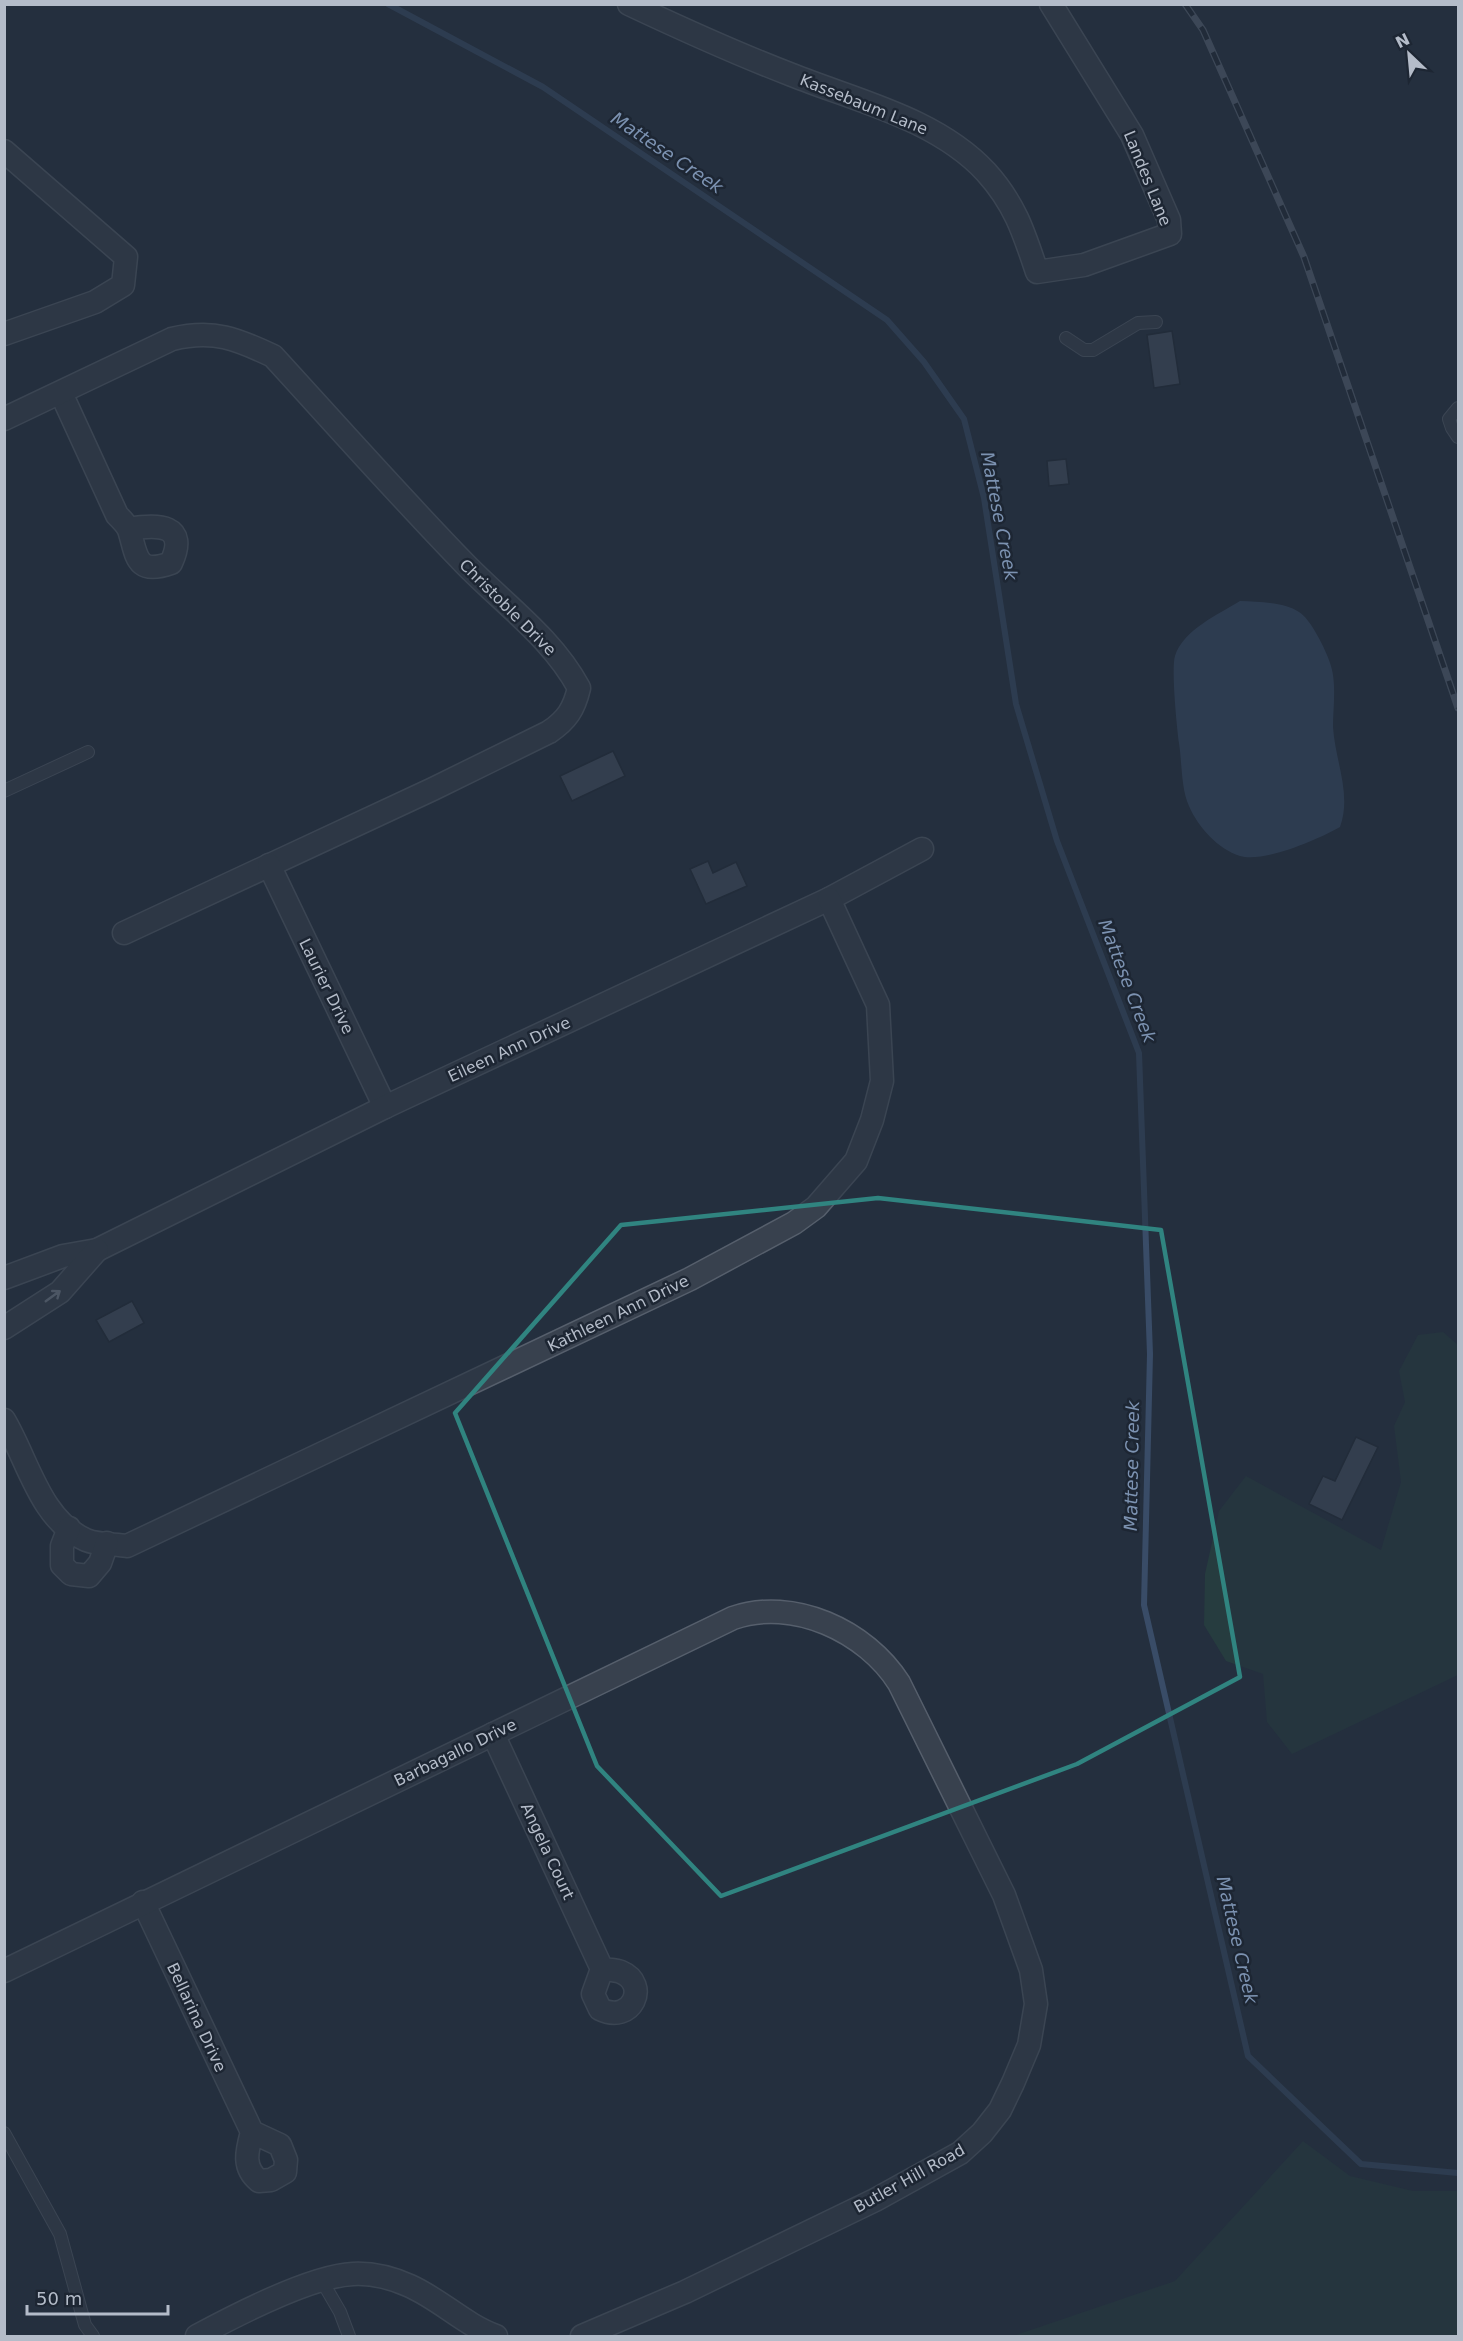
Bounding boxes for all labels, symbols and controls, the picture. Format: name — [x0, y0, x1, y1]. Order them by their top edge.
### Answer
north arrow — [1379, 24, 1439, 84]
text: N — [1392, 29, 1413, 52]
street label: Kassebaum Lane — [797, 70, 930, 139]
water label: Mattese Creek — [607, 107, 729, 199]
street label: Landes Lane — [1120, 128, 1175, 229]
water label: Mattese Creek — [977, 450, 1023, 583]
street label: Christoble Drive — [455, 555, 560, 660]
water label: Mattese Creek — [1094, 916, 1161, 1047]
street label: Laurier Drive — [295, 935, 358, 1037]
street label: Eileen Ann Drive — [445, 1013, 573, 1086]
street label: Kathleen Ann Drive — [545, 1271, 692, 1356]
one-way arrow — [45, 1290, 61, 1302]
water label: Mattese Creek — [1120, 1399, 1143, 1531]
street label: Barbagallo Drive — [391, 1715, 519, 1790]
street label: Angela Court — [517, 1800, 578, 1903]
water label: Mattese Creek — [1213, 1874, 1263, 2007]
street label: Bellarina Drive — [163, 1960, 230, 2075]
street label: Butler Hill Road — [850, 2140, 968, 2217]
scale bar — [27, 2278, 168, 2316]
text: 50 m — [36, 2288, 82, 2309]

